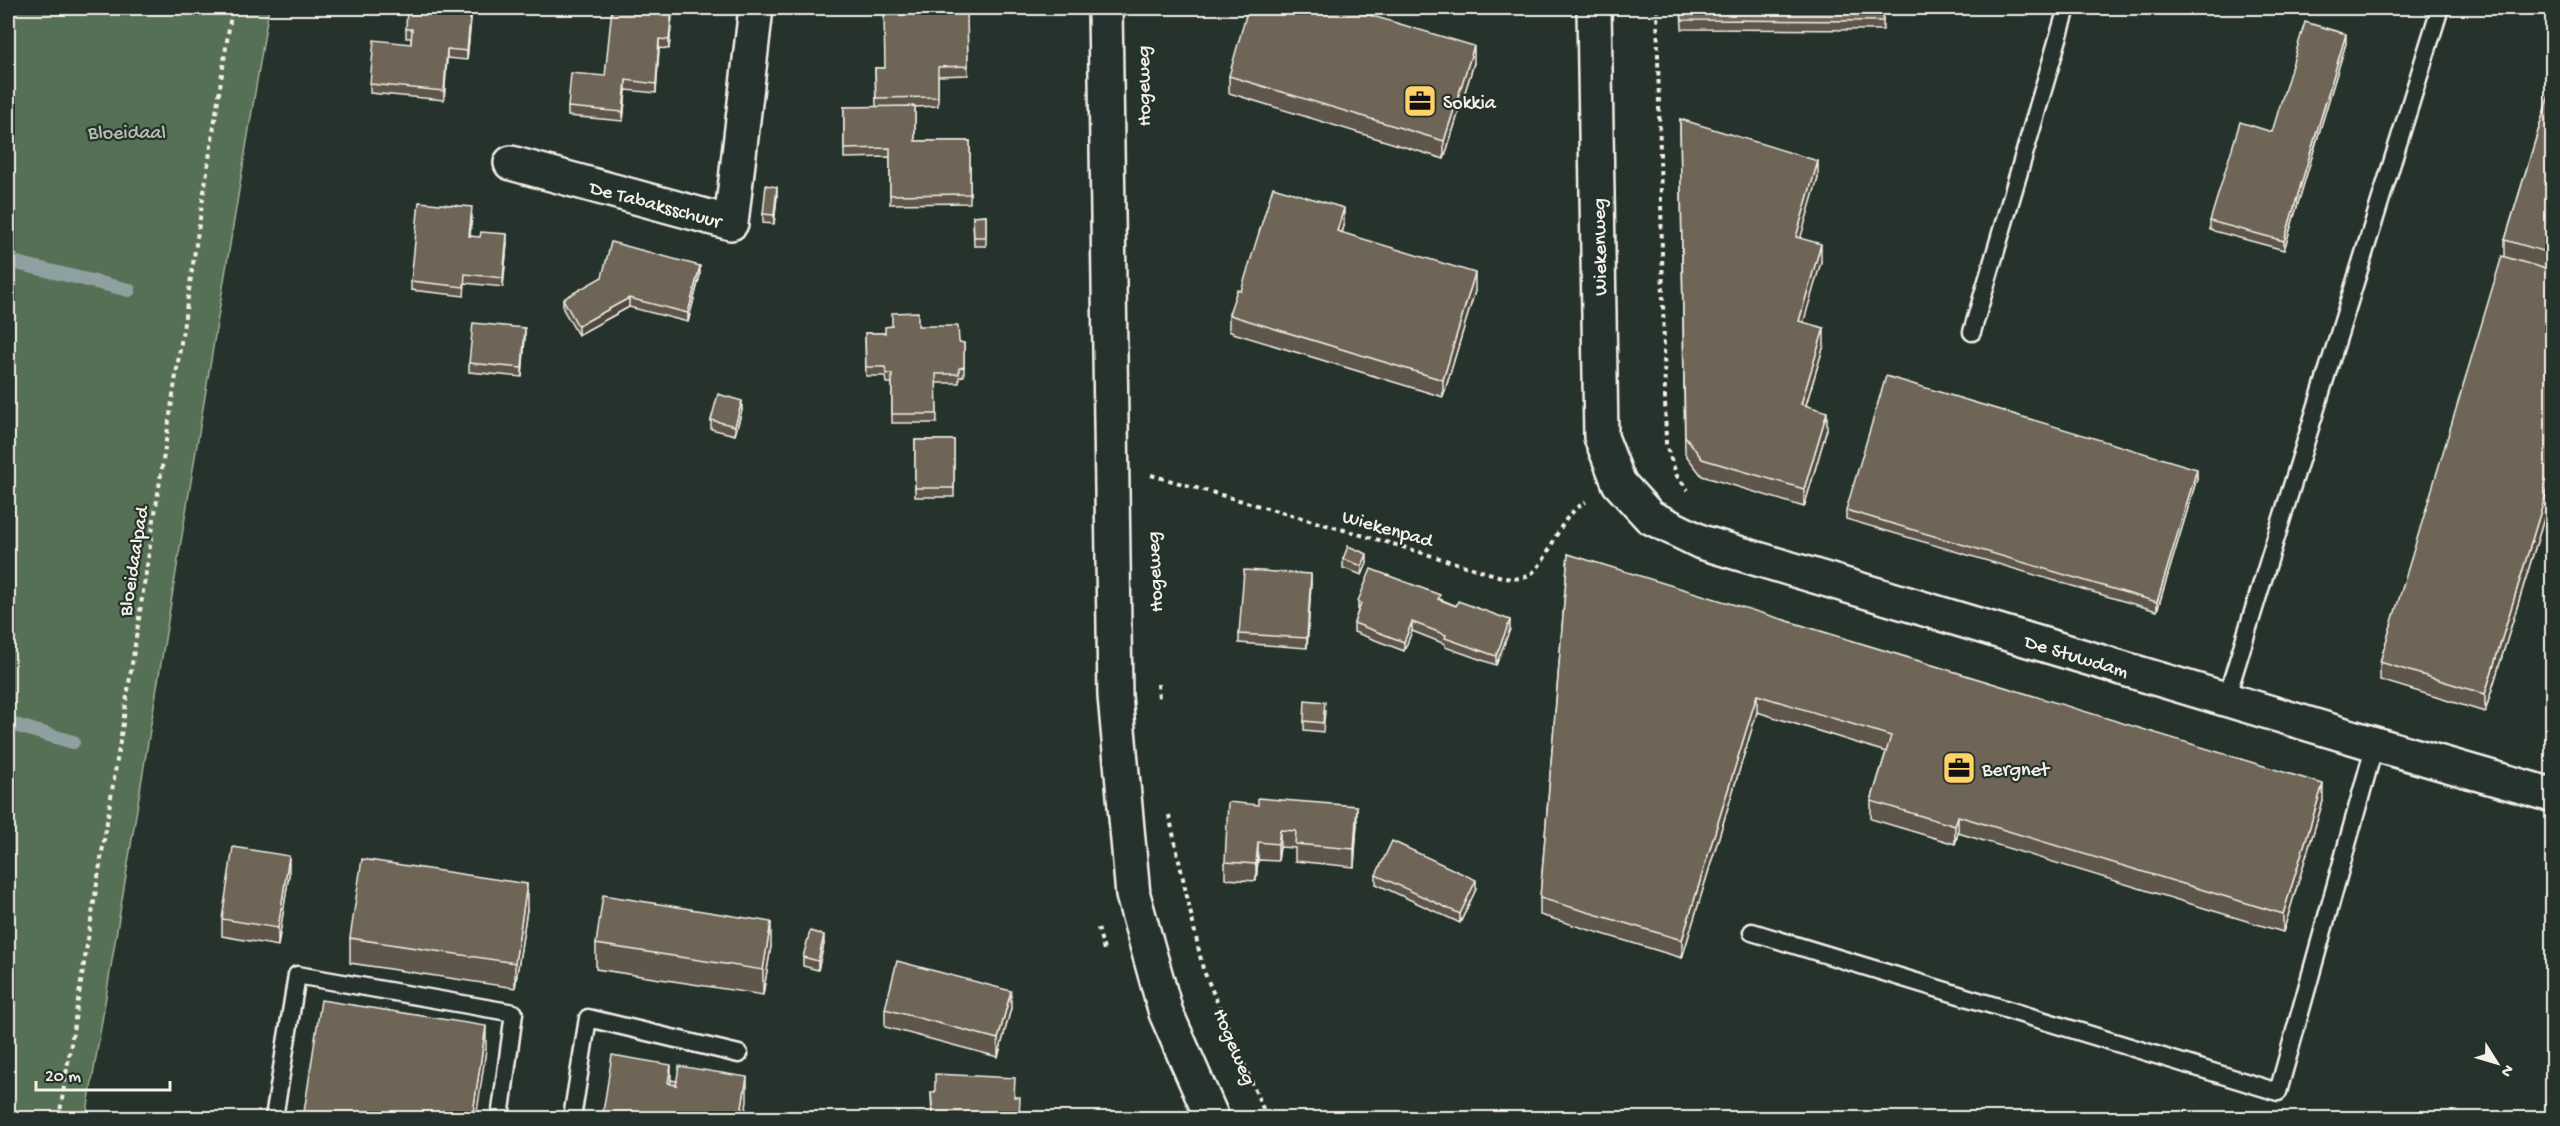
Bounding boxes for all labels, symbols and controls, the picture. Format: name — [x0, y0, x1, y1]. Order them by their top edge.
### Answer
street label: Hogeweg — [1133, 45, 1158, 126]
office icon: Sokkia — [1402, 83, 1438, 119]
place label: Sokkia — [1443, 93, 1497, 116]
park label: Bloeidaal — [87, 123, 166, 146]
street label: De Tabaksschuur — [585, 177, 725, 236]
street label: Wiekenweg — [1589, 198, 1614, 296]
street label: Bloeidaalpad — [115, 503, 156, 619]
street label: Wiekenpad — [1339, 506, 1437, 555]
street label: Hogeweg — [1143, 531, 1170, 613]
street label: De Stuwdam — [2019, 631, 2131, 685]
office icon: Bergnet — [1941, 750, 1977, 786]
place label: Bergnet — [1981, 760, 2051, 783]
street label: Hogeweg — [1206, 1006, 1259, 1089]
north arrow — [2467, 1033, 2527, 1093]
scale bar — [36, 1054, 170, 1092]
text: N — [2495, 1060, 2517, 1080]
text: 20 m — [45, 1067, 81, 1088]

